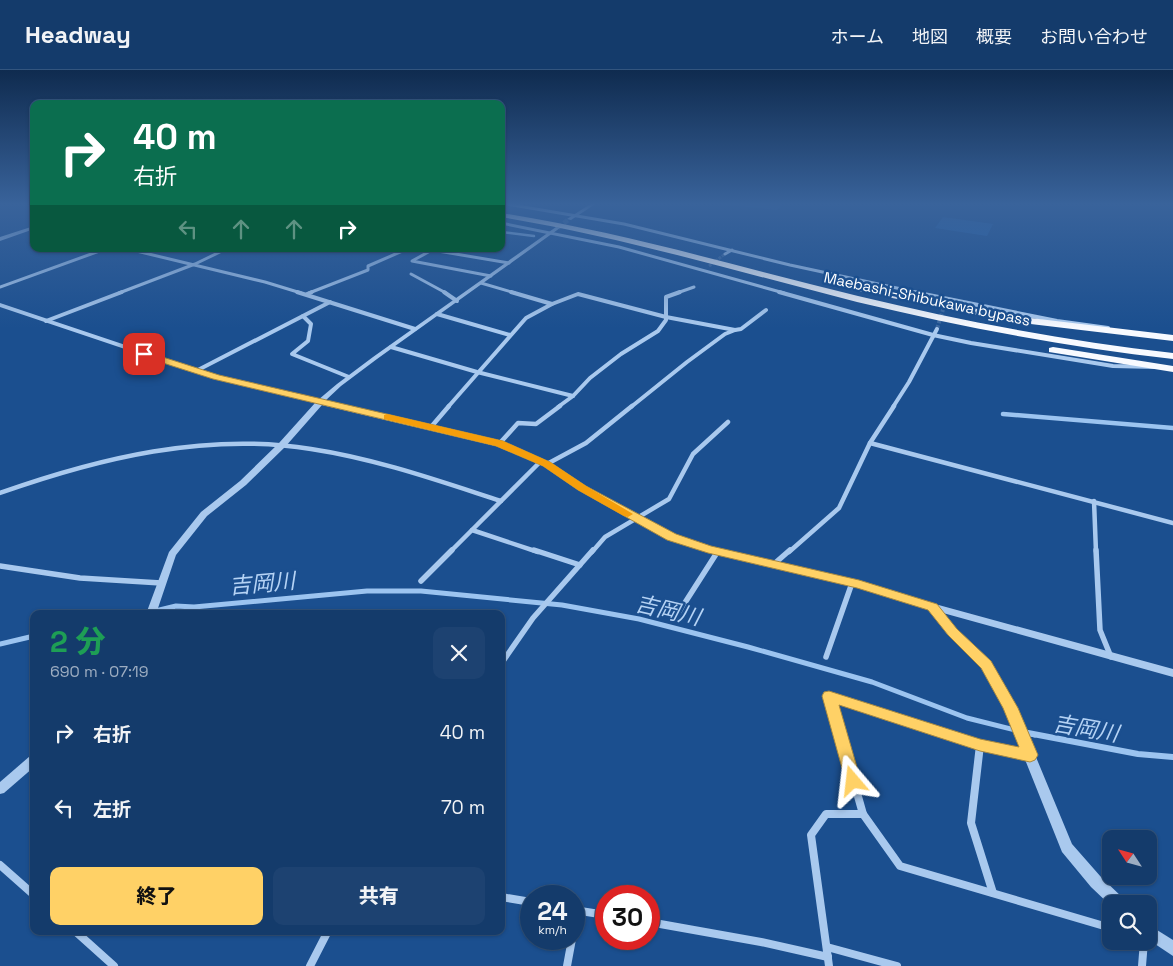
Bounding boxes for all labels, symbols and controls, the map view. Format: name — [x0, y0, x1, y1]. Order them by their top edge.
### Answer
text: Headway — [25, 19, 131, 50]
text: ホーム — [831, 25, 884, 48]
text: 地図 — [912, 25, 948, 48]
text: 概要 — [976, 25, 1012, 48]
text: お問い合わせ — [1040, 25, 1148, 48]
text: 40 m — [133, 115, 217, 159]
icon: right — [50, 120, 115, 185]
text: 右折 — [133, 162, 177, 190]
icon: left — [174, 215, 202, 243]
icon: ahead — [227, 215, 255, 243]
icon: ahead — [280, 215, 308, 243]
icon: right — [333, 215, 361, 243]
street label: Maebashi-Shibukawa bypass — [822, 267, 1032, 330]
pin — [123, 333, 165, 375]
icon: arrive — [130, 340, 158, 368]
water label: 吉岡川 — [228, 566, 298, 600]
water label: 吉岡川 — [633, 589, 705, 632]
text: 2 分 — [50, 622, 105, 661]
button: close — [433, 627, 485, 679]
text: 690 m · 07:19 — [50, 661, 148, 682]
water label: 吉岡川 — [1051, 708, 1123, 748]
icon: right — [50, 719, 78, 747]
text: 40 m — [440, 720, 485, 745]
text: 右折 — [93, 722, 131, 747]
position arrow — [826, 754, 878, 806]
icon: left — [50, 794, 78, 822]
text: 70 m — [441, 795, 485, 820]
text: 左折 — [93, 797, 131, 822]
north arrow — [1102, 830, 1158, 885]
map controls — [1102, 830, 1157, 950]
button: 終了 — [50, 867, 263, 925]
button: 共有 — [273, 867, 485, 925]
speed limit sign: 30 — [595, 885, 660, 950]
text: 24 — [537, 895, 568, 927]
button: search — [1102, 895, 1157, 950]
text: km/h — [538, 922, 567, 938]

